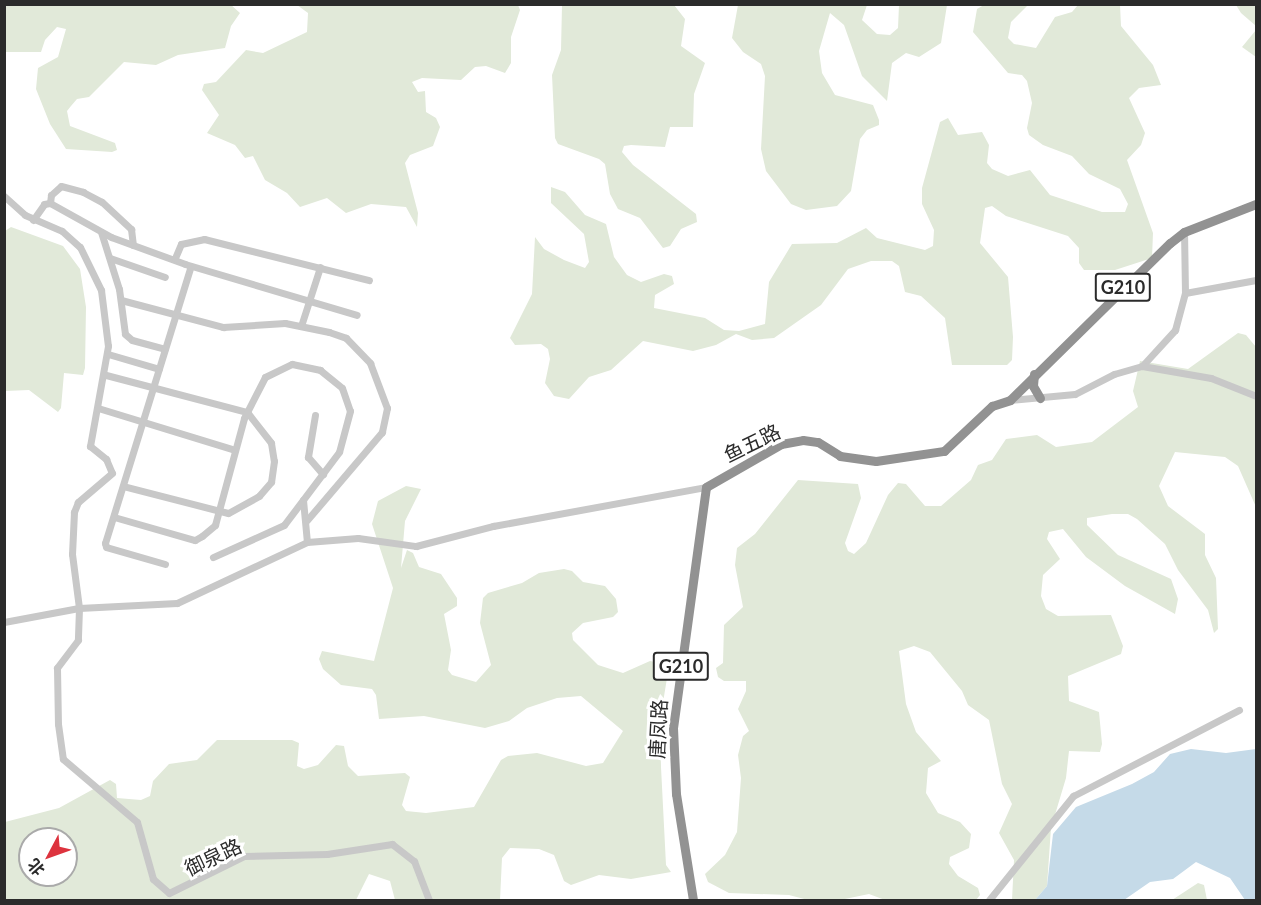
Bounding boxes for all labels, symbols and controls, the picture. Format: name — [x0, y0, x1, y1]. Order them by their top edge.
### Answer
road number: G210 — [1094, 272, 1152, 302]
street label: 鱼五路 — [720, 419, 784, 467]
road number: G210 — [652, 651, 710, 681]
street label: 唐凤路 — [644, 698, 672, 760]
north arrow — [18, 827, 78, 887]
street label: 御泉路 — [181, 833, 245, 881]
text: 北 — [23, 856, 48, 880]

